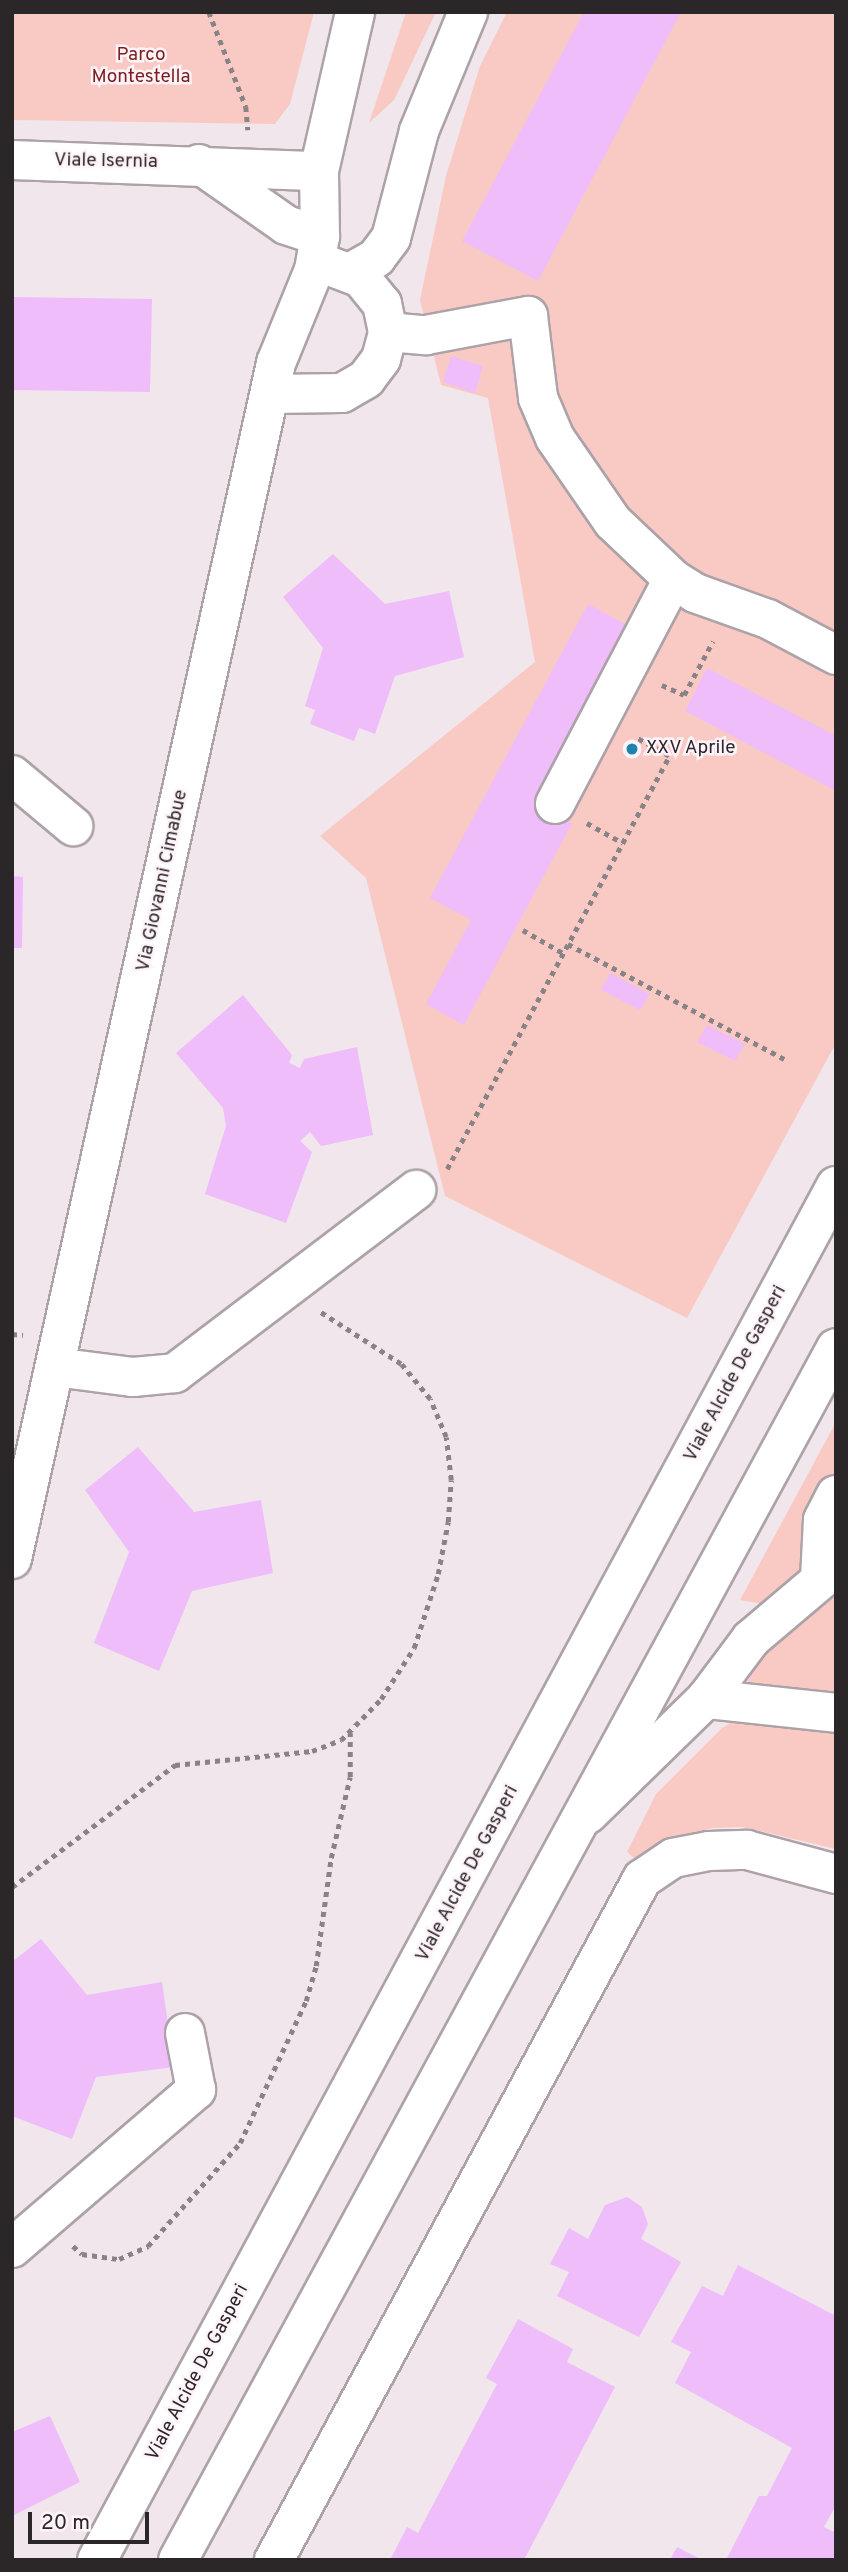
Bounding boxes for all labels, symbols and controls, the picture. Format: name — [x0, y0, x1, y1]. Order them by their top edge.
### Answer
park label: Parco Montestella — [91, 45, 191, 89]
street label: Viale Isernia — [54, 150, 158, 174]
place label: XXV Aprile — [646, 738, 737, 760]
marker: XXV Aprile — [624, 741, 640, 757]
street label: Via Giovanni Cimabue — [133, 788, 193, 974]
street label: Viale Alcide De Gasperi — [680, 1281, 792, 1467]
street label: Viale Alcide De Gasperi — [412, 1781, 524, 1967]
street label: Viale Alcide De Gasperi — [142, 2280, 254, 2466]
scale bar — [32, 2498, 152, 2542]
text: 20 m — [41, 2510, 90, 2537]

